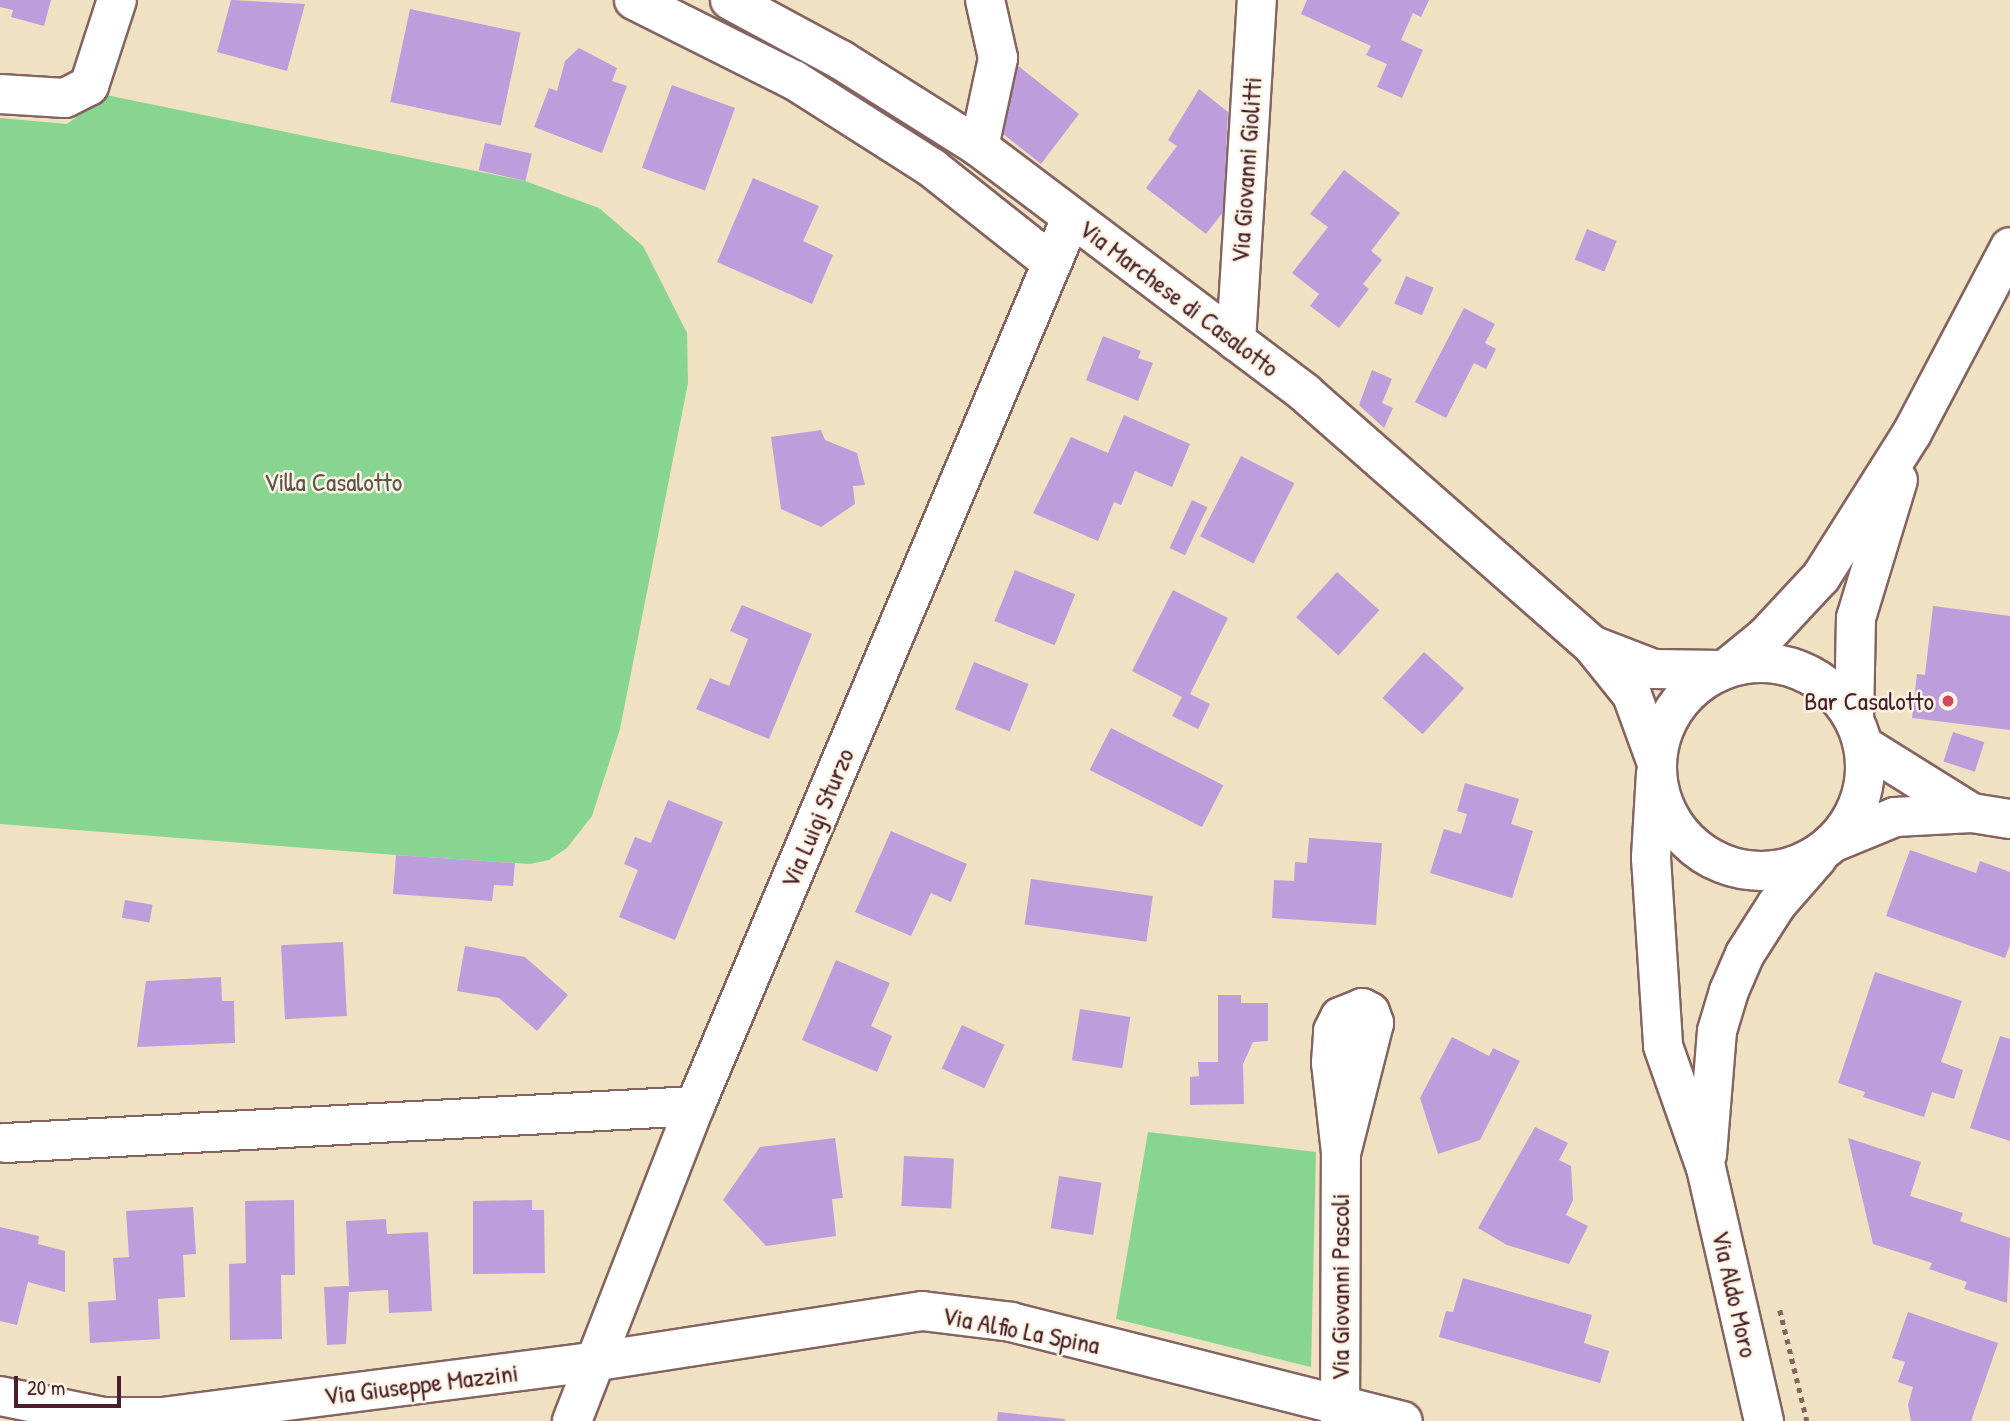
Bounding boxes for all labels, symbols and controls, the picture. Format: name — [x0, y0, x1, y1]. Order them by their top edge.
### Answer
street label: Via Giovanni Giolitti — [1224, 76, 1268, 264]
street label: Via Marchese di Casalotto — [1073, 213, 1285, 383]
park label: Villa Casalotto — [264, 466, 402, 498]
place label: Bar Casalotto — [1804, 685, 1934, 717]
marker: Bar Casalotto — [1940, 693, 1956, 709]
street label: Via Luigi Sturzo — [774, 743, 860, 893]
street label: Via Giovanni Pascoli — [1324, 1193, 1356, 1381]
street label: Via Aldo Moro — [1705, 1228, 1765, 1360]
street label: Via Alfio La Spina — [940, 1299, 1102, 1361]
street label: Via Giuseppe Mazzini — [322, 1357, 520, 1411]
scale bar — [18, 1362, 124, 1406]
text: 20 m — [27, 1373, 65, 1402]

